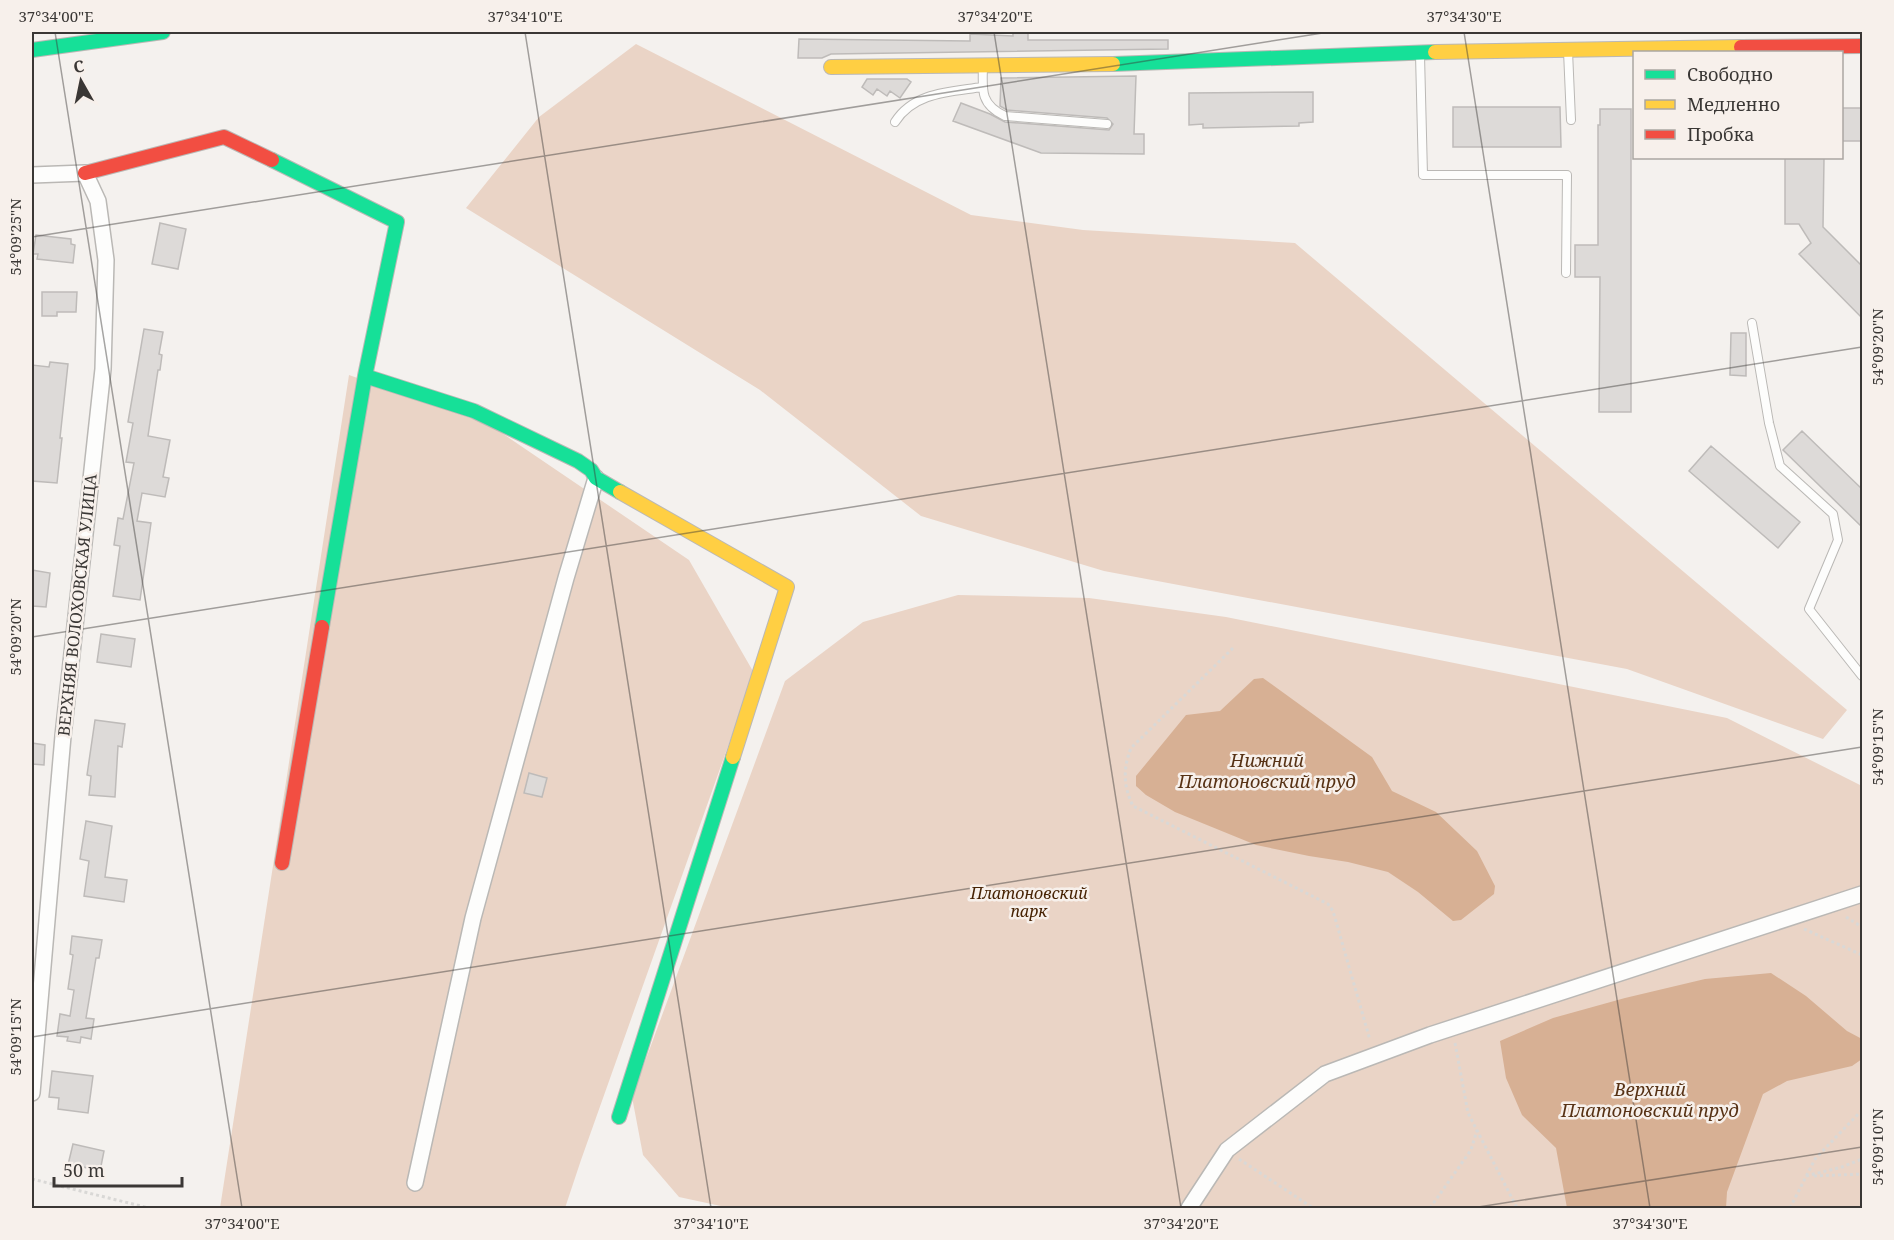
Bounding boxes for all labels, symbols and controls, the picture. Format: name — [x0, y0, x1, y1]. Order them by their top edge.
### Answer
text: 37°34'00"E — [18, 6, 94, 26]
text: 37°34'10"E — [487, 6, 563, 26]
text: 37°34'20"E — [957, 6, 1033, 26]
text: 37°34'30"E — [1426, 6, 1502, 26]
north arrow — [51, 51, 111, 111]
legend — [1633, 51, 1843, 159]
text: С — [72, 54, 86, 78]
text: Свободно — [1687, 62, 1773, 86]
text: Медленно — [1687, 92, 1780, 116]
text: Пробка — [1687, 122, 1754, 146]
text: 54°09'25"N — [5, 198, 25, 276]
text: 54°09'20"N — [1867, 308, 1887, 386]
street label: ВЕРХНЯЯ ВОЛОХОВСКАЯ УЛИЦА — [52, 472, 102, 737]
text: 54°09'20"N — [5, 598, 25, 676]
text: 54°09'15"N — [1867, 708, 1887, 786]
water label: Нижний Платоновский пруд — [1177, 748, 1356, 793]
park label: Платоновский парк — [969, 882, 1088, 922]
text: 54°09'15"N — [5, 998, 25, 1076]
water label: Верхний Платоновский пруд — [1560, 1077, 1739, 1122]
text: 54°09'10"N — [1867, 1108, 1887, 1186]
scale bar — [54, 1150, 182, 1188]
text: 50 m — [63, 1158, 105, 1182]
text: 37°34'00"E — [204, 1213, 280, 1233]
text: 37°34'10"E — [673, 1213, 749, 1233]
text: 37°34'20"E — [1143, 1213, 1219, 1233]
text: 37°34'30"E — [1612, 1213, 1688, 1233]

